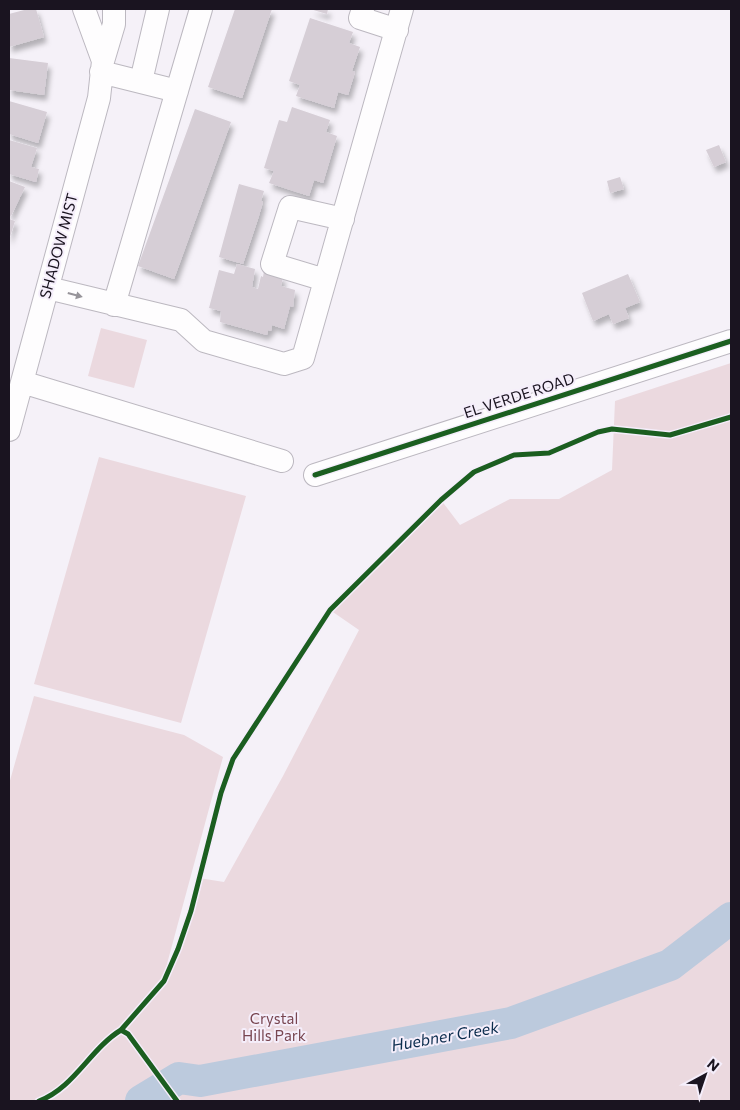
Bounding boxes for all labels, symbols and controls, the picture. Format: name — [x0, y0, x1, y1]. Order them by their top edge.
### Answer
street label: SHADOW MIST — [35, 191, 81, 300]
one-way arrow — [68, 292, 83, 300]
street label: EL VERDE ROAD — [461, 369, 576, 421]
park label: Crystal Hills Park — [242, 1009, 306, 1044]
water label: Huebner Creek — [390, 1017, 500, 1054]
north arrow — [680, 1050, 730, 1100]
text: N — [704, 1055, 723, 1075]

